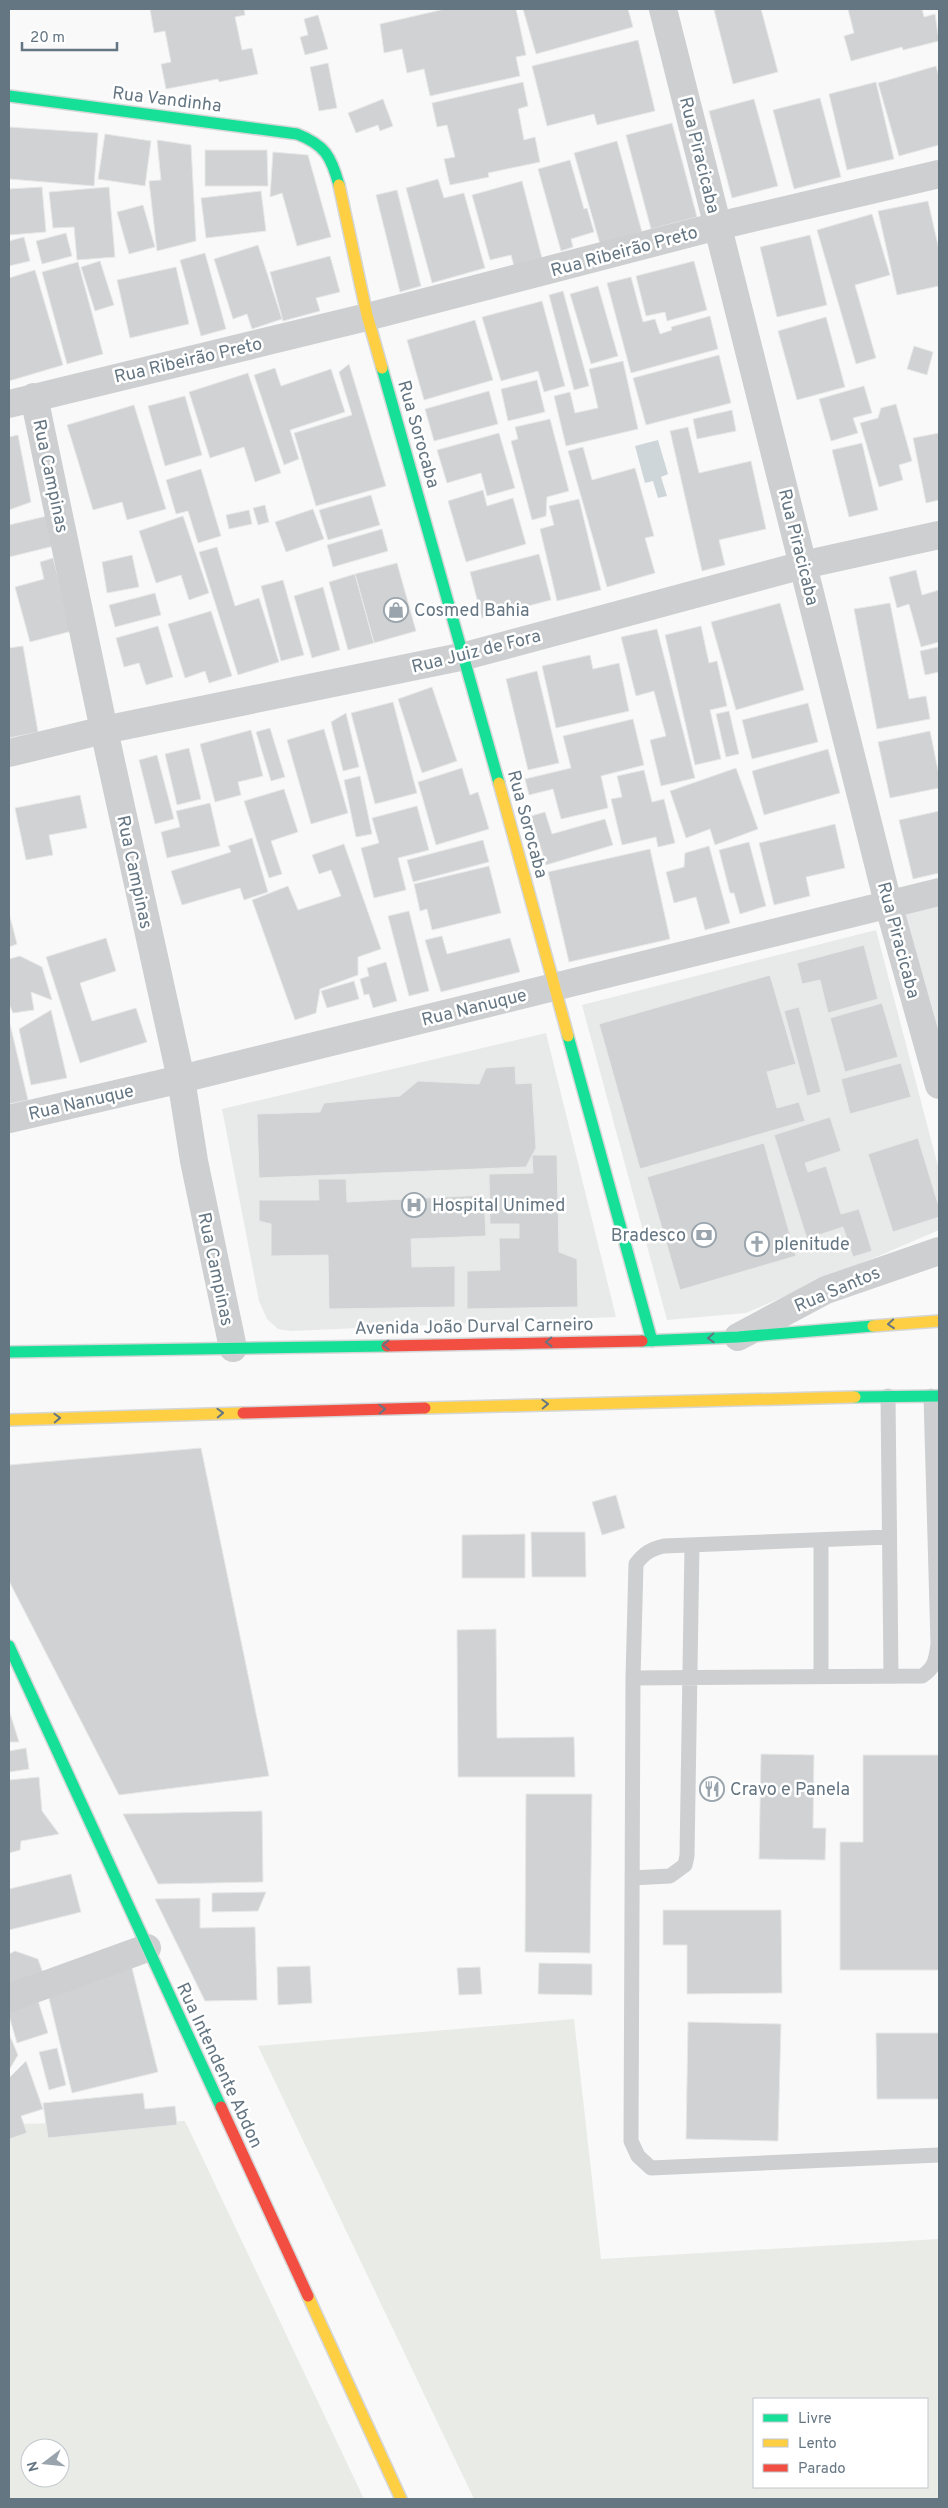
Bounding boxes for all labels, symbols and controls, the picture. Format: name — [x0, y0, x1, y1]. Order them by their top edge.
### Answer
scale bar — [22, 20, 118, 52]
text: 20 m — [30, 29, 65, 48]
street label: Rua Vandinha — [111, 82, 223, 119]
street label: Rua Piracicaba — [673, 95, 724, 216]
street label: Rua Ribeirão Preto — [548, 222, 700, 283]
street label: Rua Ribeirão Preto — [112, 333, 265, 390]
street label: Rua Sorocaba — [391, 378, 444, 491]
street label: Rua Campinas — [26, 417, 73, 535]
street label: Rua Piracicaba — [772, 487, 823, 608]
shop icon: Cosmed Bahia — [383, 597, 409, 623]
place label: Cosmed Bahia — [414, 600, 530, 623]
street label: Rua Juiz de Fora — [409, 625, 543, 680]
street label: Rua Sorocaba — [501, 768, 552, 881]
street label: Rua Campinas — [110, 813, 157, 931]
street label: Rua Piracicaba — [871, 880, 924, 1001]
street label: Rua Nanuque — [419, 984, 529, 1033]
street label: Rua Nanuque — [26, 1080, 136, 1127]
hospital icon: Hospital Unimed — [401, 1192, 427, 1218]
place label: Hospital Unimed — [432, 1195, 565, 1218]
street label: Rua Campinas — [191, 1210, 238, 1328]
bank icon: Bradesco — [691, 1222, 717, 1248]
place label: Bradesco — [611, 1225, 686, 1248]
church icon: plenitude — [744, 1231, 770, 1257]
place label: plenitude — [774, 1234, 850, 1257]
street label: Rua Santos — [791, 1262, 884, 1319]
street label: Avenida João Durval Carneiro — [354, 1314, 594, 1341]
one-way arrow — [886, 1319, 894, 1330]
one-way arrow — [707, 1333, 714, 1343]
one-way arrow — [545, 1337, 553, 1348]
one-way arrow — [382, 1340, 390, 1351]
one-way arrow — [542, 1399, 549, 1409]
one-way arrow — [379, 1403, 387, 1414]
one-way arrow — [216, 1408, 224, 1419]
one-way arrow — [54, 1413, 62, 1424]
restaurant icon: Cravo e Panela — [699, 1776, 725, 1802]
place label: Cravo e Panela — [730, 1779, 850, 1802]
street label: Rua Intendente Abdon — [170, 1979, 267, 2152]
legend — [753, 2398, 928, 2488]
text: Livre — [798, 2410, 832, 2429]
text: Lento — [798, 2435, 837, 2454]
north arrow — [20, 2438, 70, 2488]
text: N — [24, 2459, 44, 2473]
text: Parado — [798, 2460, 846, 2479]

